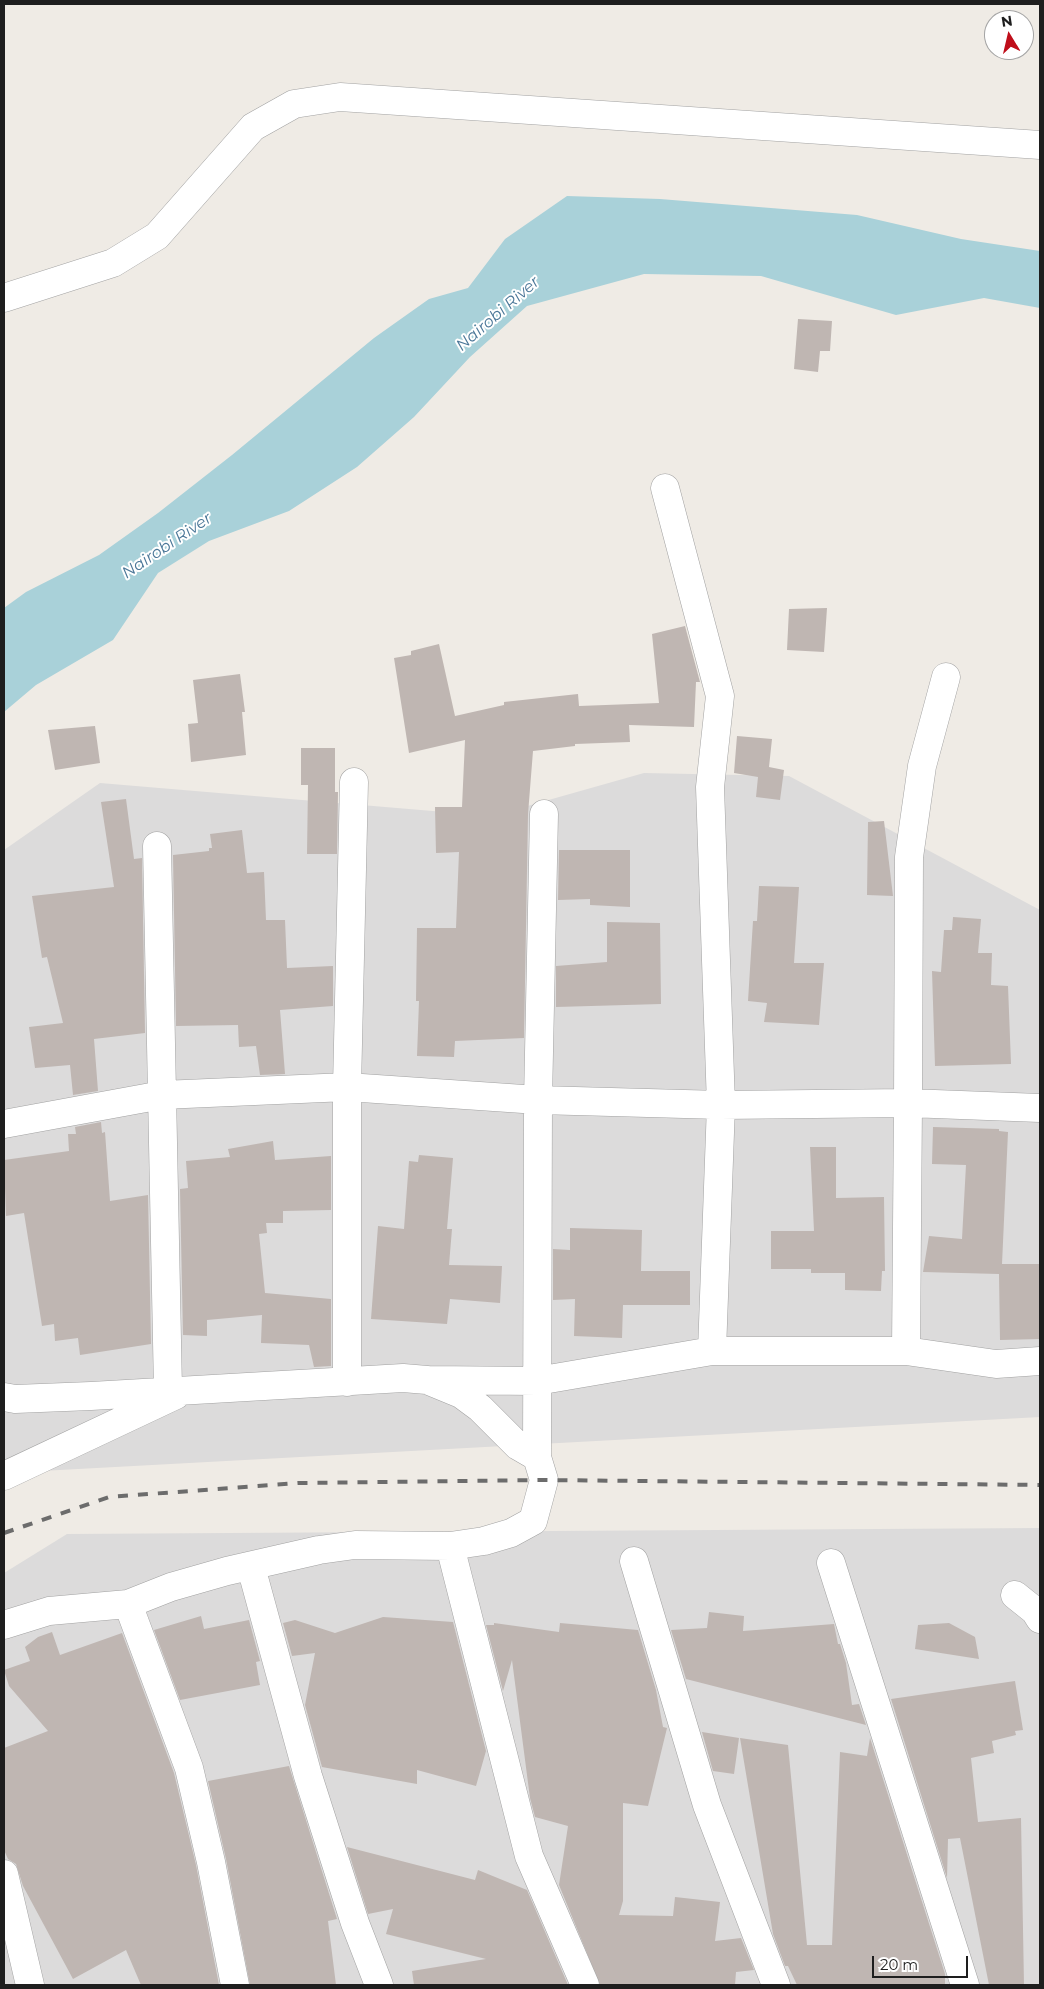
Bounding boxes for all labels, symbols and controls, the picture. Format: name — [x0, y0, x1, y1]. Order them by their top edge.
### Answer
north arrow — [984, 10, 1034, 60]
text: N — [1000, 11, 1014, 31]
water label: Nairobi River — [452, 273, 544, 355]
water label: Nairobi River — [118, 509, 216, 583]
scale bar — [874, 1946, 970, 1978]
text: 20 m — [880, 1955, 918, 1974]

